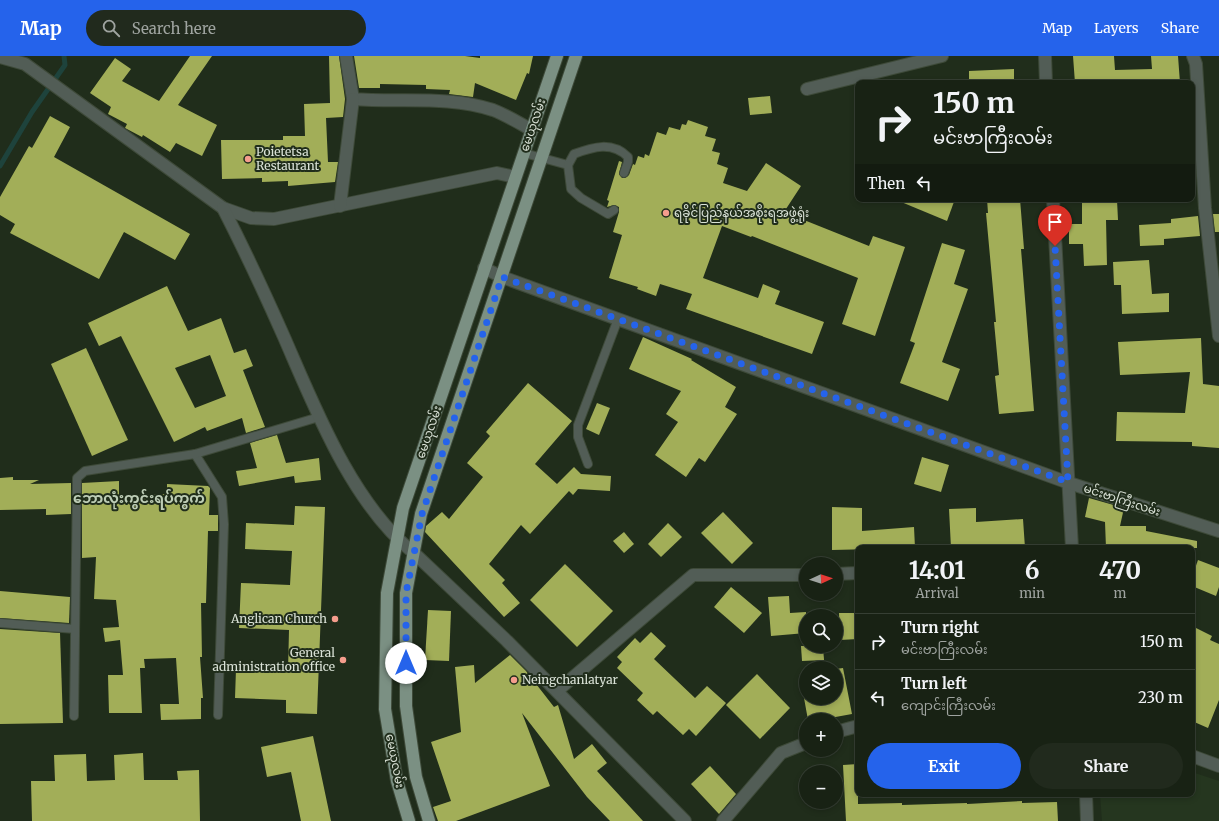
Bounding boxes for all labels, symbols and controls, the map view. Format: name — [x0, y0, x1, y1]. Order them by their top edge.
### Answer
search box — [86, 10, 366, 46]
text: Map — [20, 16, 62, 40]
icon: search — [100, 17, 122, 39]
text: Search here — [132, 19, 216, 38]
text: Map — [1042, 19, 1072, 37]
text: Layers — [1094, 19, 1139, 37]
text: Share — [1161, 19, 1199, 37]
text: 150 m — [933, 85, 1015, 121]
street label: မေယုလမ်း — [516, 96, 551, 154]
icon: right — [867, 96, 919, 148]
text: မင်းဗာကြီးလမ်း — [933, 126, 1053, 149]
place label: Poietetsa Restaurant — [256, 144, 319, 173]
marker: Poietetsa Restaurant — [243, 154, 253, 164]
icon: left — [913, 172, 935, 194]
text: Then — [867, 174, 905, 193]
place label: ရခိုင်ပြည်နယ်အစိုးရအဖွဲ့ရုံး — [674, 204, 809, 223]
pin — [1038, 205, 1072, 246]
marker: ရခိုင်ပြည်နယ်အစိုးရအဖွဲ့ရုံး — [661, 208, 671, 218]
icon: arrive — [1044, 211, 1066, 233]
street label: မေယုလမ်း — [412, 403, 447, 461]
street label: မင်းဗာကြီးလမ်း — [1081, 479, 1163, 522]
district label: ဘောလုံးကွင်းရပ်ကွက် — [73, 488, 205, 510]
text: 14:01 — [909, 555, 965, 586]
text: 6 — [1025, 555, 1039, 586]
text: 470 — [1099, 555, 1141, 586]
north arrow — [799, 557, 843, 601]
map controls — [799, 557, 843, 809]
text: Arrival — [915, 585, 959, 602]
text: min — [1019, 585, 1045, 602]
text: m — [1113, 585, 1126, 602]
button: search — [799, 609, 843, 653]
place label: Anglican Church — [230, 611, 327, 626]
marker: Anglican Church — [330, 614, 340, 624]
text: Turn right — [901, 618, 979, 637]
icon: right — [867, 631, 889, 653]
text: 150 m — [1140, 632, 1183, 651]
text: မင်းဗာကြီးလမ်း — [901, 641, 987, 658]
position arrow — [385, 642, 427, 684]
place label: General administration office — [213, 645, 335, 674]
marker: General administration office — [338, 655, 348, 665]
button: layers — [799, 661, 843, 705]
place label: Neingchanlatyar — [522, 672, 619, 687]
text: Turn left — [901, 674, 967, 693]
marker: Neingchanlatyar — [509, 675, 519, 685]
icon: left — [867, 687, 889, 709]
text: 230 m — [1138, 688, 1183, 707]
text: ကျောင်းကြီးလမ်း — [901, 697, 996, 714]
button: + — [799, 713, 843, 757]
street label: မေယုလမ်း — [380, 732, 409, 790]
button: Exit — [867, 743, 1021, 789]
button: Share — [1029, 743, 1183, 789]
button: − — [799, 765, 843, 809]

